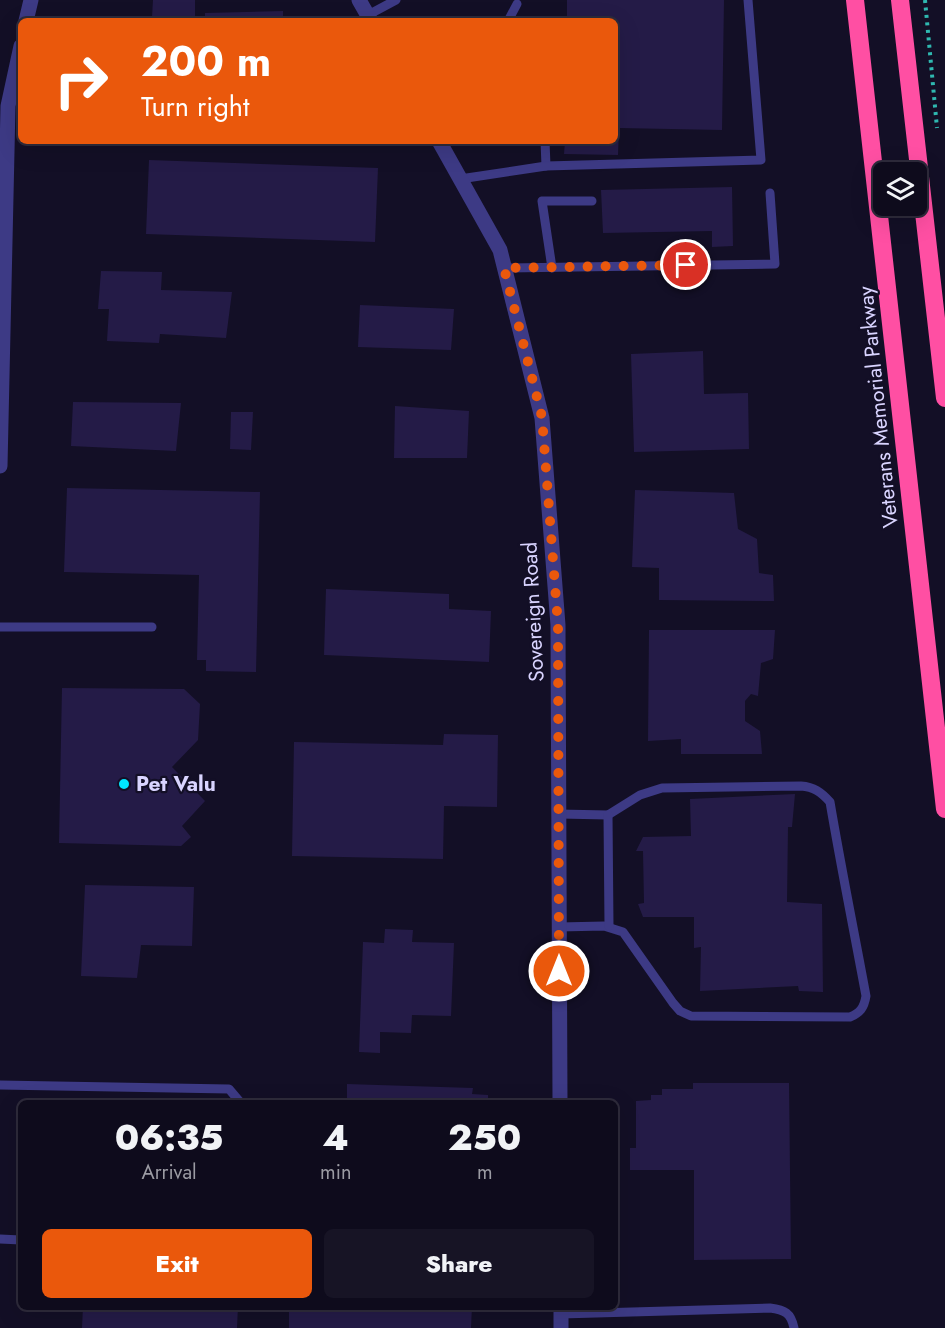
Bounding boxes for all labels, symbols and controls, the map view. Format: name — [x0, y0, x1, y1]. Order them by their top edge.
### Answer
text: 200 m — [141, 31, 271, 92]
icon: right — [42, 42, 120, 120]
text: Turn right — [141, 87, 249, 126]
map controls — [873, 162, 927, 216]
button: layers — [873, 162, 927, 216]
pin — [660, 239, 711, 290]
icon: arrive — [669, 248, 702, 281]
street label: Veterans Memorial Parkway — [850, 284, 906, 529]
street label: Sovereign Road — [514, 541, 552, 683]
place label: Pet Valu — [136, 769, 216, 799]
marker: Pet Valu — [117, 777, 131, 791]
position arrow — [527, 939, 591, 1003]
text: 06:35 — [115, 1111, 223, 1163]
text: 4 — [323, 1111, 349, 1163]
text: 250 — [448, 1111, 521, 1163]
text: Arrival — [141, 1158, 197, 1187]
text: min — [320, 1158, 351, 1187]
text: m — [477, 1158, 492, 1187]
button: Exit — [42, 1229, 312, 1298]
button: Share — [324, 1229, 594, 1298]

